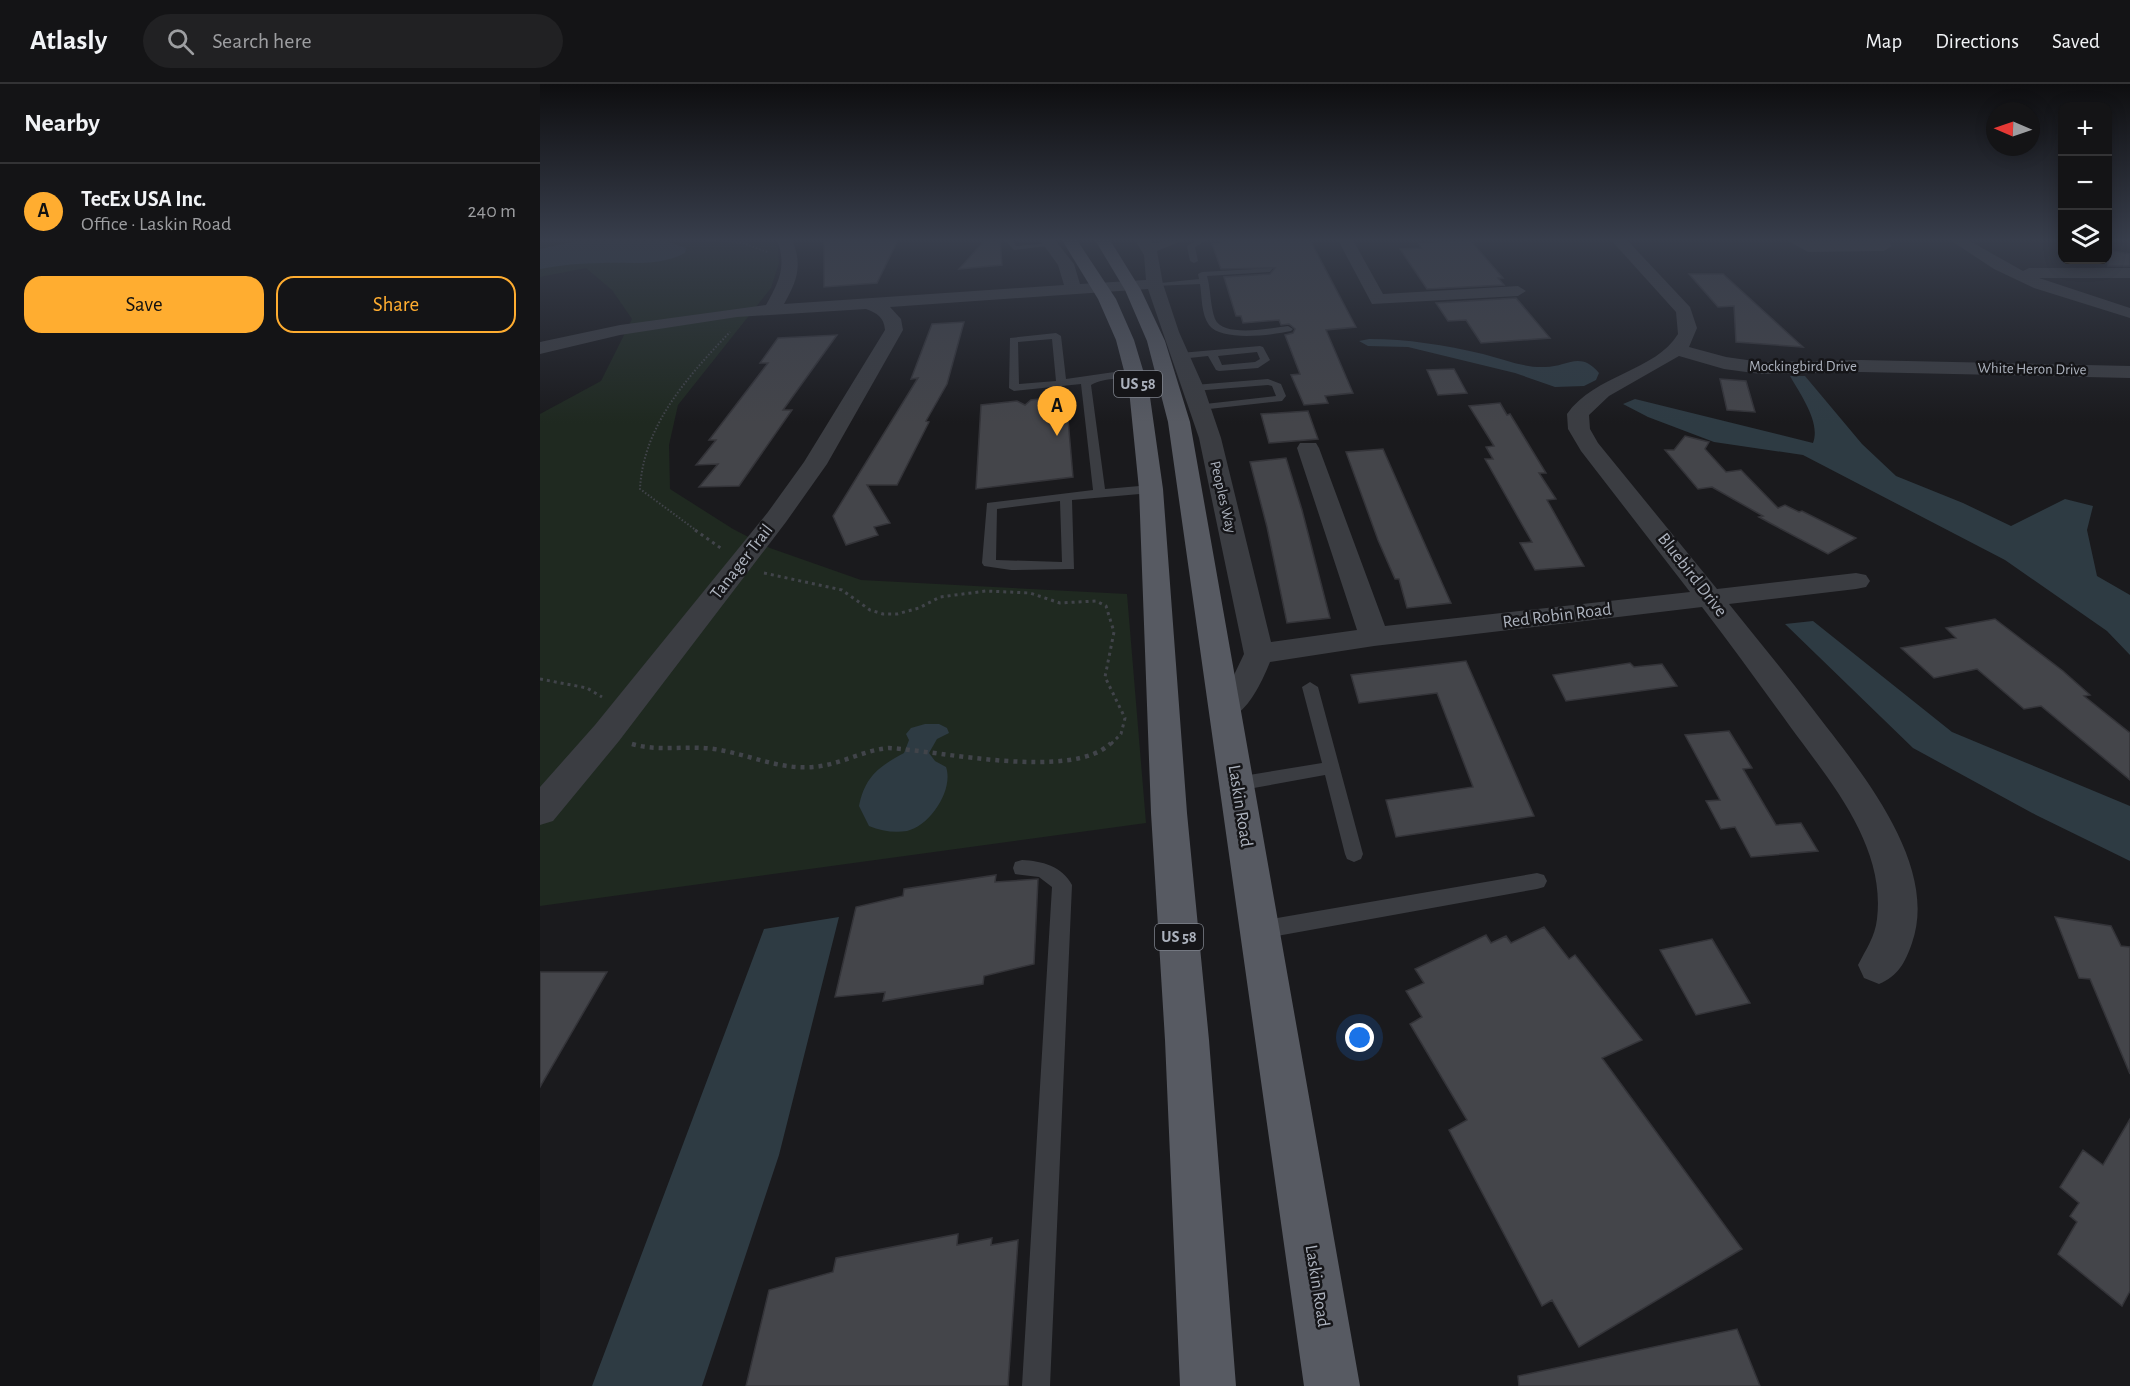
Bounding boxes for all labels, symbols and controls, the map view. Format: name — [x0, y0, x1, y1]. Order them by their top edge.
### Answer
search box — [143, 14, 563, 68]
icon: search — [164, 25, 197, 58]
text: Atlasly — [30, 27, 107, 55]
text: Search here — [212, 30, 312, 52]
text: Map — [1866, 31, 1902, 52]
text: Directions — [1935, 31, 2019, 52]
text: Saved — [2052, 31, 2100, 52]
north arrow — [1986, 102, 2040, 156]
map controls — [2058, 102, 2112, 264]
button: + — [2058, 102, 2112, 156]
text: Nearby — [24, 110, 100, 136]
button: − — [2058, 156, 2112, 210]
text: TecEx USA Inc. — [81, 188, 206, 210]
text: A — [38, 201, 50, 221]
text: 240 m — [467, 201, 516, 221]
button: layers — [2058, 210, 2112, 264]
text: Office · Laskin Road — [81, 214, 231, 234]
button: Save — [24, 276, 264, 333]
button: Share — [276, 276, 516, 333]
street label: Mockingbird Drive — [1749, 359, 1857, 374]
street label: White Heron Drive — [1977, 361, 2087, 377]
road number: US 58 — [1114, 371, 1162, 397]
pin: A — [1038, 386, 1076, 436]
street label: Peoples Way — [1207, 460, 1239, 535]
street label: Tanager Trail — [707, 521, 777, 603]
street label: Bluebird Drive — [1654, 530, 1730, 620]
street label: Red Robin Road — [1501, 600, 1613, 632]
street label: Laskin Road — [1225, 764, 1255, 848]
road number: US 58 — [1155, 924, 1203, 950]
your location — [1345, 1023, 1374, 1052]
street label: Laskin Road — [1302, 1244, 1332, 1328]

